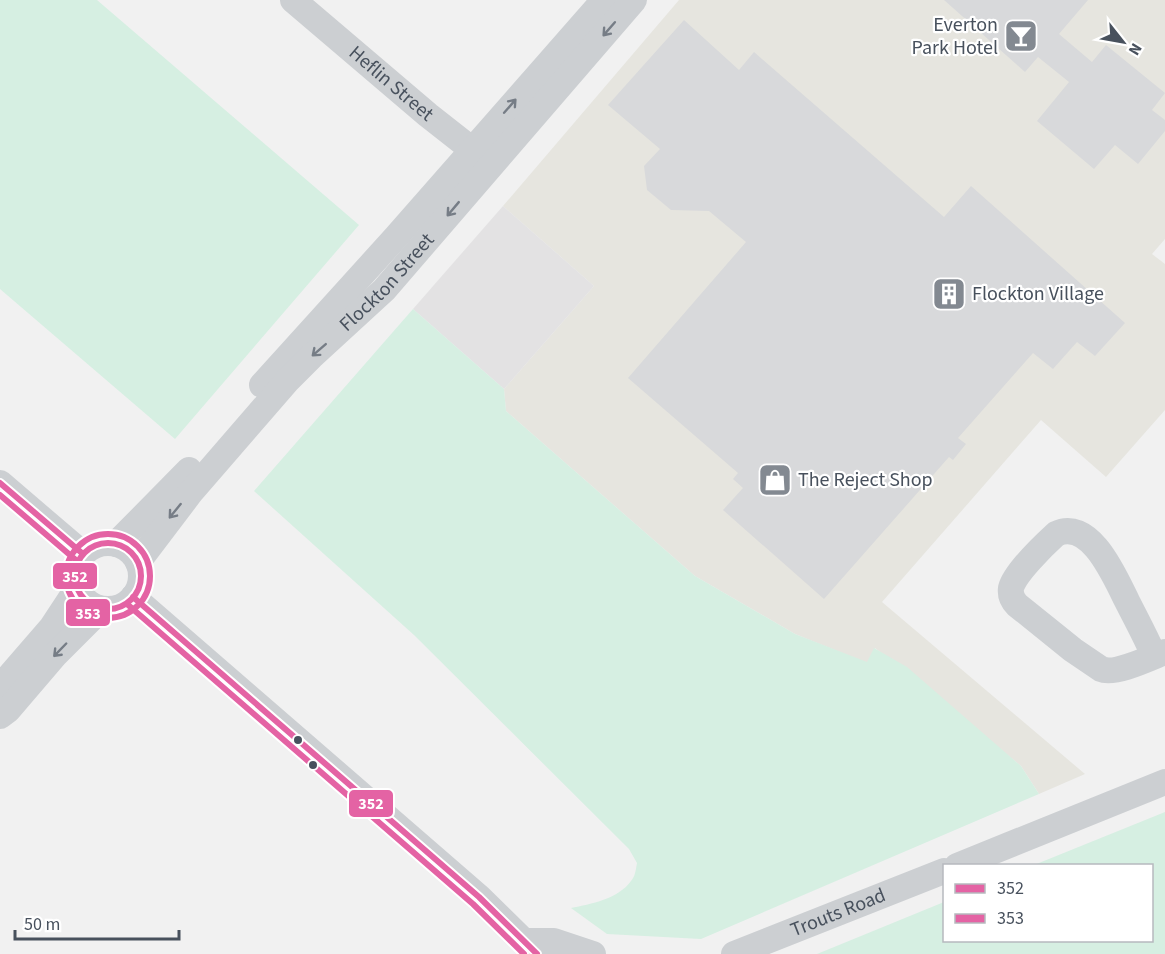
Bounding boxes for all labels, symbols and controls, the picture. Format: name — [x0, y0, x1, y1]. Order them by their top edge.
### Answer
place label: Everton Park Hotel — [912, 11, 998, 62]
north arrow — [1093, 12, 1153, 72]
bar icon: Everton Park Hotel — [1003, 18, 1039, 54]
one-way arrow — [602, 21, 615, 37]
street label: Heflin Street — [343, 39, 440, 128]
text: N — [1123, 39, 1147, 59]
one-way arrow — [503, 99, 517, 114]
one-way arrow — [446, 201, 460, 216]
street label: Flockton Street — [333, 227, 441, 338]
building icon: Flockton Village — [931, 276, 967, 312]
place label: Flockton Village — [972, 280, 1104, 308]
one-way arrow — [311, 343, 326, 357]
shop icon: The Reject Shop — [757, 462, 793, 498]
place label: The Reject Shop — [798, 466, 933, 494]
one-way arrow — [169, 503, 182, 519]
line badge: 352 — [52, 562, 98, 590]
text: 352 — [62, 566, 88, 588]
line badge: 353 — [65, 598, 111, 627]
text: 353 — [75, 603, 101, 625]
one-way arrow — [52, 642, 67, 657]
unlabelled marker — [292, 734, 304, 746]
unlabelled marker — [307, 759, 319, 771]
line badge: 352 — [348, 789, 394, 818]
text: 352 — [358, 793, 384, 815]
legend — [943, 864, 1153, 942]
text: 352 — [997, 876, 1024, 901]
street label: Trouts Road — [786, 881, 890, 944]
scale bar — [15, 903, 178, 941]
text: 353 — [997, 906, 1024, 931]
text: 50 m — [24, 912, 60, 937]

